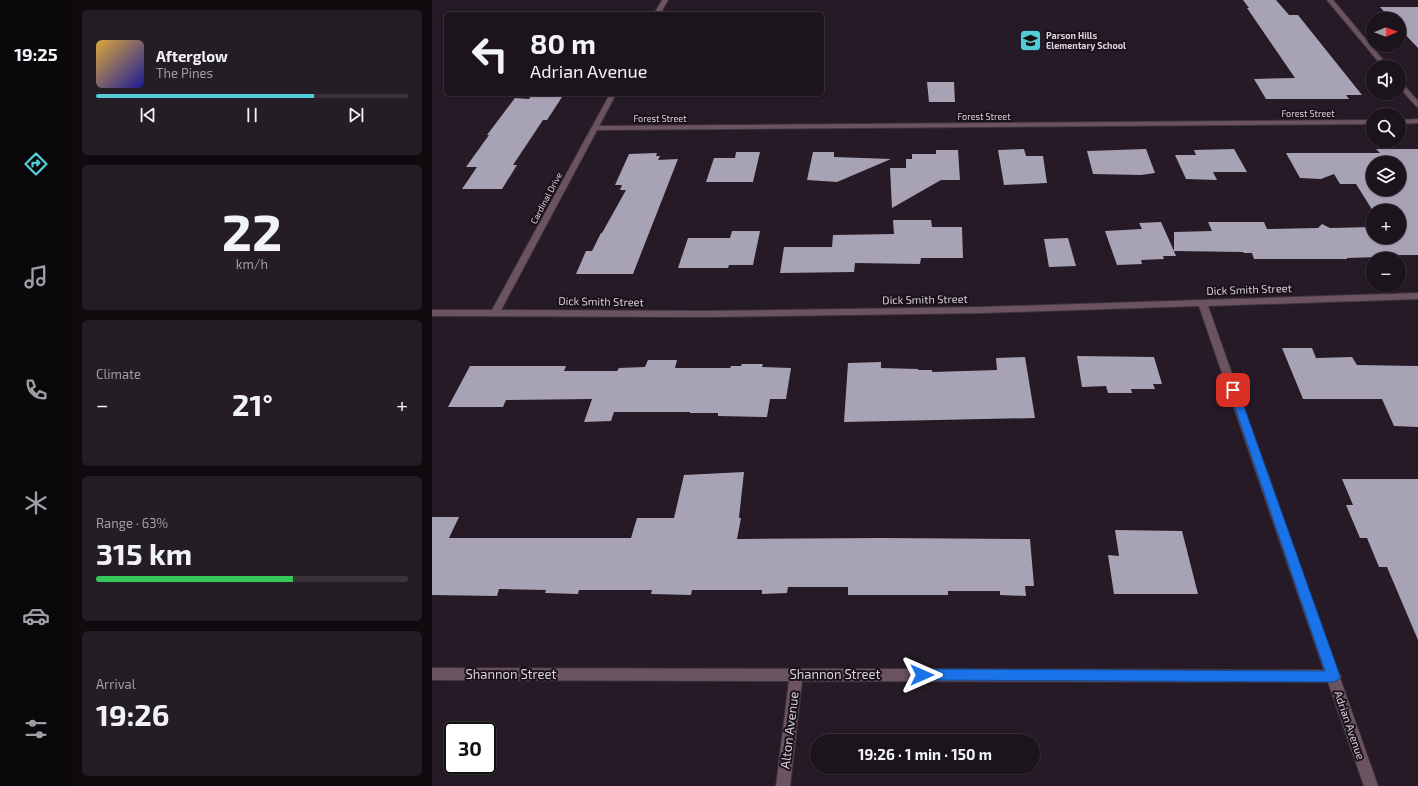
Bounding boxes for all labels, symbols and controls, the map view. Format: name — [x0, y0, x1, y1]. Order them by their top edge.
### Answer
north arrow — [1366, 12, 1406, 52]
map controls — [1366, 12, 1406, 292]
text: 80 m — [530, 26, 596, 60]
school or university icon: Parson Hills Elementary School — [1018, 27, 1044, 53]
icon: left — [464, 28, 516, 80]
place label: Parson Hills Elementary School — [1046, 30, 1126, 52]
text: 19:25 — [14, 43, 58, 65]
text: Afterglow — [156, 47, 228, 65]
text: Adrian Avenue — [530, 60, 647, 82]
button: sound — [1366, 60, 1406, 100]
text: The Pines — [156, 65, 213, 81]
icon: previous — [137, 104, 159, 126]
icon: pause — [241, 104, 263, 126]
icon: next — [345, 104, 367, 126]
street label: Forest Street — [1281, 108, 1335, 119]
button: search — [1366, 108, 1406, 148]
street label: Forest Street — [957, 111, 1011, 122]
street label: Forest Street — [633, 113, 687, 124]
icon: directions — [22, 150, 50, 178]
button: layers — [1366, 156, 1406, 196]
street label: Cardinal Drive — [528, 170, 564, 226]
text: 22 — [222, 199, 282, 261]
button: + — [1366, 204, 1406, 244]
button: − — [1366, 252, 1406, 292]
text: km/h — [236, 256, 268, 272]
icon: music — [22, 263, 50, 291]
street label: Dick Smith Street — [1206, 281, 1292, 297]
street label: Dick Smith Street — [882, 292, 968, 306]
street label: Dick Smith Street — [558, 294, 644, 308]
text: Climate — [96, 366, 141, 382]
pin — [1216, 373, 1250, 407]
icon: phone — [22, 376, 50, 404]
icon: arrive — [1222, 379, 1244, 401]
text: 21° — [232, 386, 273, 422]
text: − — [96, 391, 109, 417]
text: + — [396, 391, 408, 417]
icon: climate — [22, 489, 50, 517]
text: Range · 63% — [96, 515, 168, 531]
text: 315 km — [96, 535, 192, 571]
icon: car — [22, 602, 50, 630]
position arrow — [901, 654, 943, 696]
street label: Shannon Street — [465, 666, 557, 682]
street label: Shannon Street — [789, 666, 881, 682]
text: Arrival — [96, 676, 136, 692]
street label: Adrian Avenue — [1332, 689, 1368, 761]
street label: Alton Avenue — [776, 690, 802, 770]
text: 19:26 — [96, 696, 170, 732]
icon: filters — [22, 715, 50, 743]
speed limit sign: 30 — [444, 722, 496, 774]
text: 19:26 · 1 min · 150 m — [858, 745, 992, 763]

